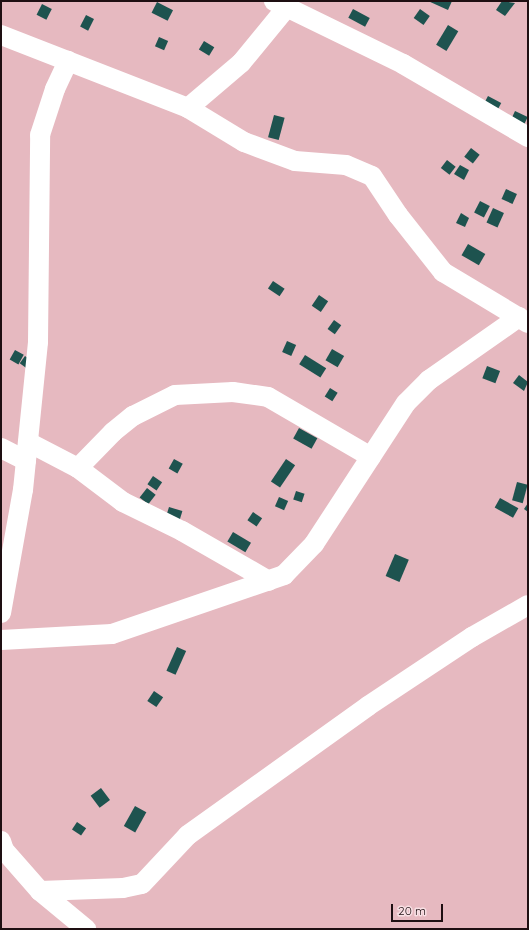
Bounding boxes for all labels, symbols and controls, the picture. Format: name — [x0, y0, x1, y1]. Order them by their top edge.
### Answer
scale bar — [393, 896, 445, 922]
text: 20 m — [398, 903, 426, 918]

